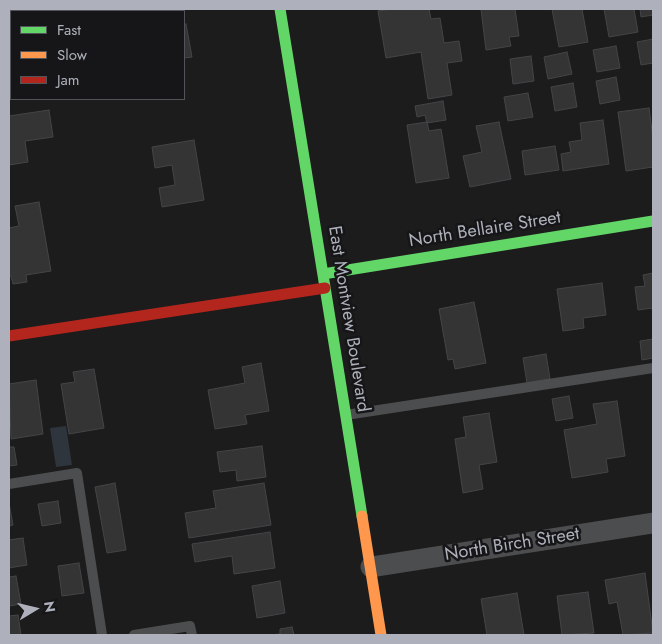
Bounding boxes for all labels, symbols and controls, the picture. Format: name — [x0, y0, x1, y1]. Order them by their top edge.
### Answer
legend — [10, 10, 185, 100]
text: Fast — [57, 19, 81, 41]
text: Slow — [57, 44, 87, 66]
text: Jam — [57, 69, 80, 91]
street label: North Bellaire Street — [407, 207, 563, 253]
street label: East Montview Boulevard — [323, 224, 373, 414]
street label: North Birch Street — [443, 524, 581, 566]
north arrow — [10, 584, 60, 634]
text: N — [39, 600, 61, 614]

